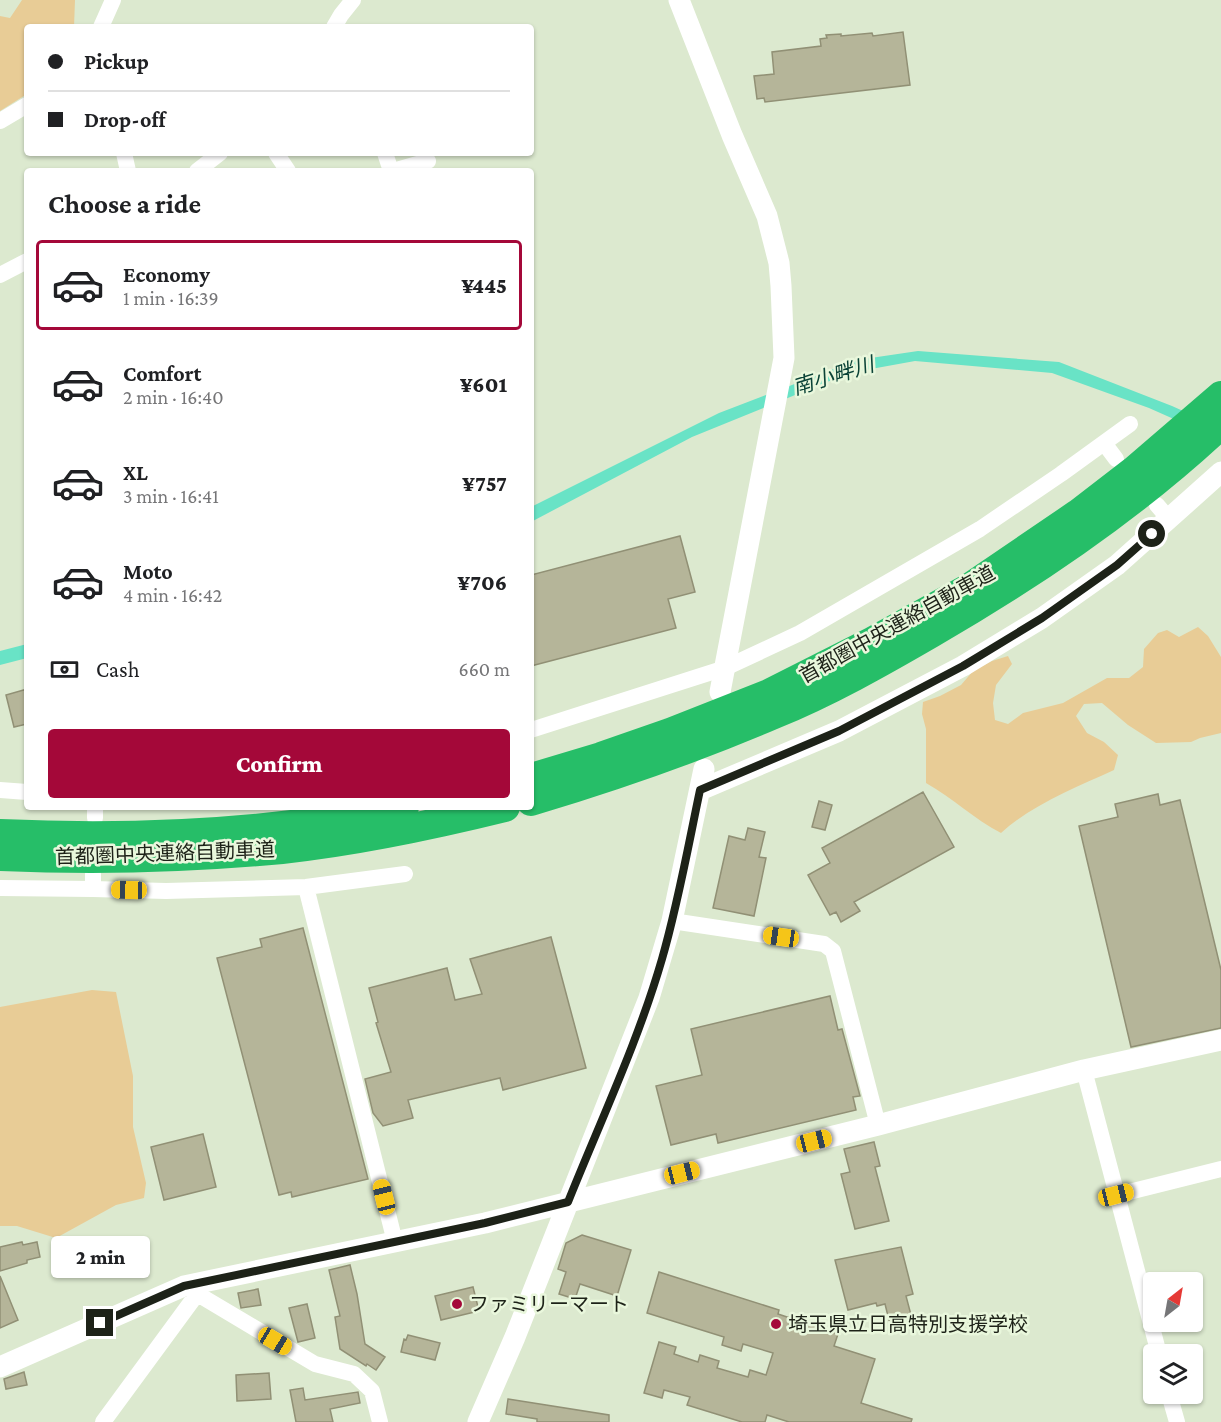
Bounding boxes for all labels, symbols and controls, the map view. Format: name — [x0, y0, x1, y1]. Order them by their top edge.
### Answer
text: Pickup — [84, 49, 149, 74]
text: Drop-off — [84, 107, 166, 132]
text: Choose a ride — [48, 189, 201, 219]
icon: car — [51, 258, 105, 312]
text: Economy — [123, 262, 210, 287]
text: ¥445 — [461, 273, 507, 298]
text: 1 min · 16:39 — [123, 287, 219, 309]
water label: 南小畔川 — [789, 352, 879, 400]
icon: car — [51, 357, 105, 411]
text: Comfort — [123, 361, 201, 386]
text: ¥601 — [460, 372, 507, 397]
text: 2 min · 16:40 — [123, 386, 224, 408]
icon: car — [51, 456, 105, 510]
text: XL — [123, 460, 148, 485]
text: ¥757 — [462, 471, 507, 496]
text: 3 min · 16:41 — [123, 485, 219, 507]
route start — [1138, 520, 1165, 547]
icon: car — [51, 555, 105, 609]
text: Moto — [123, 559, 173, 584]
street label: 首都圏中央連絡自動車道 — [795, 561, 999, 687]
text: ¥706 — [457, 570, 507, 595]
text: 4 min · 16:42 — [123, 584, 222, 606]
icon: cash — [48, 653, 81, 686]
text: Cash — [96, 657, 140, 682]
text: 660 m — [459, 658, 510, 680]
button: Confirm — [48, 729, 510, 798]
street label: 首都圏中央連絡自動車道 — [55, 838, 275, 868]
car — [111, 881, 147, 899]
car — [762, 926, 800, 948]
car — [794, 1128, 834, 1154]
car — [662, 1160, 702, 1186]
car — [371, 1177, 397, 1217]
car — [1096, 1182, 1136, 1208]
callout: 2 min — [51, 1236, 150, 1278]
text: 2 min — [76, 1246, 125, 1268]
north arrow — [1143, 1272, 1203, 1332]
map controls — [1143, 1272, 1203, 1404]
place label: ファミリーマート — [469, 1293, 629, 1315]
marker: ファミリーマート — [450, 1297, 464, 1311]
route end — [86, 1309, 113, 1336]
place label: 埼玉県立日高特別支援学校 — [788, 1313, 1028, 1335]
marker: 埼玉県立日高特別支援学校 — [769, 1317, 783, 1331]
car — [255, 1324, 295, 1358]
button: layers — [1143, 1344, 1203, 1404]

